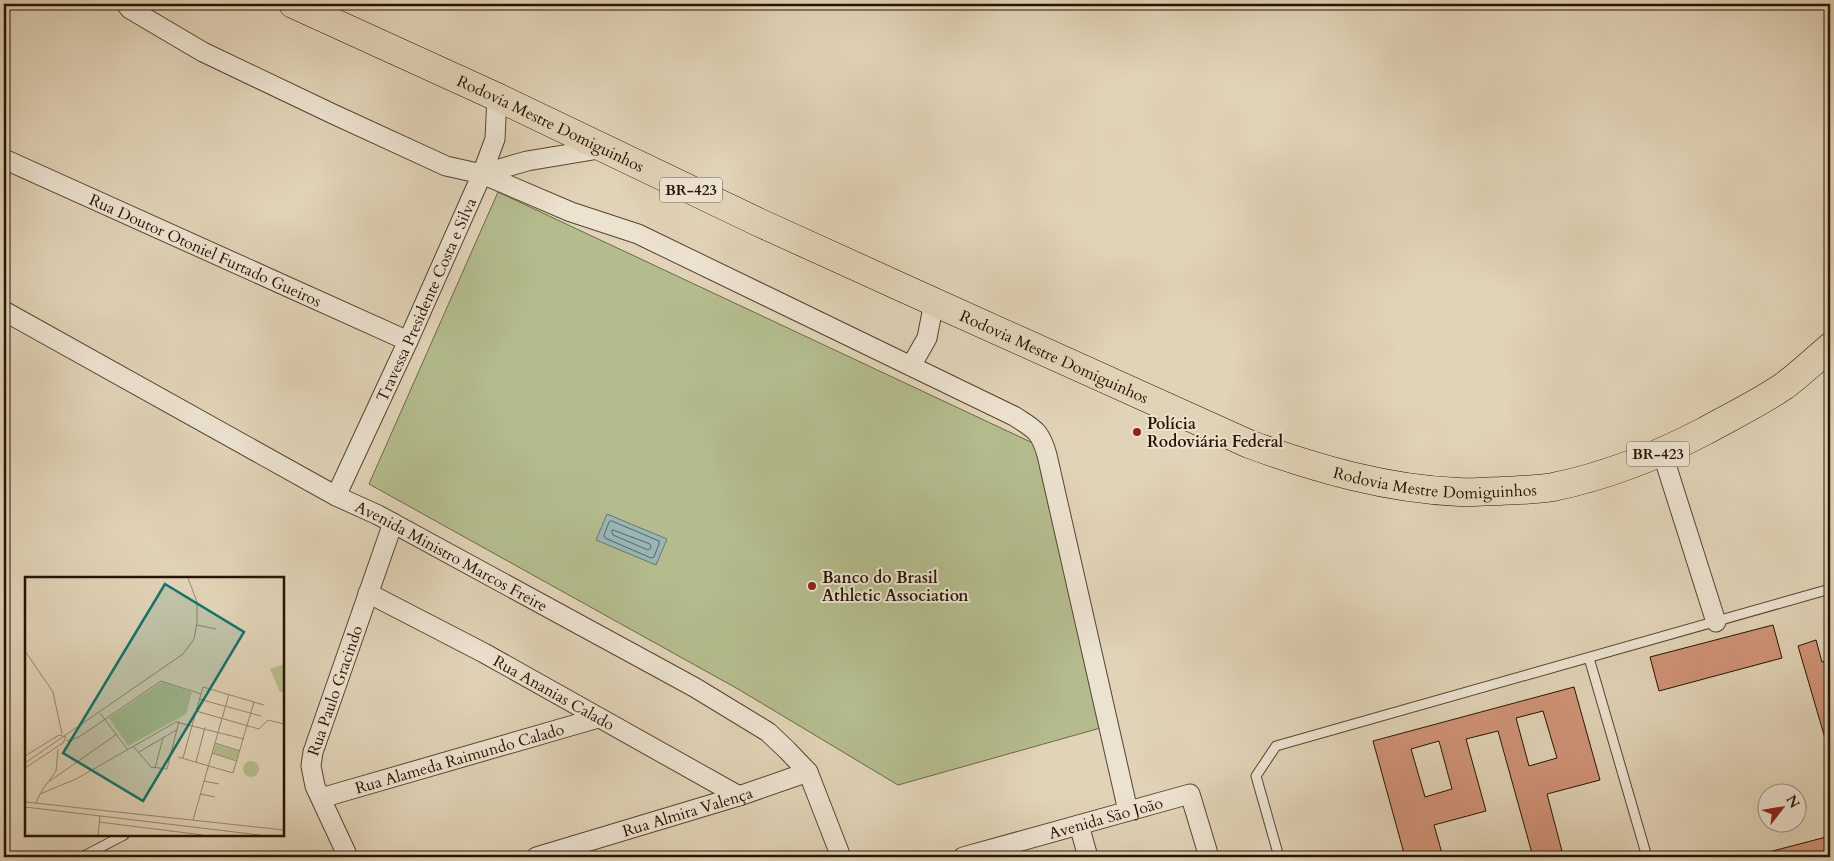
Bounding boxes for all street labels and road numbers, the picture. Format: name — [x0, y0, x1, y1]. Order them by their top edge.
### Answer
street label: Rodovia Mestre Domiguinhos — [453, 70, 648, 178]
road number: BR-423 — [660, 178, 722, 202]
street label: Rua Doutor Otoniel Furtado Gueiros — [85, 189, 325, 313]
street label: Travessa Presidente Costa e Silva — [371, 194, 482, 406]
street label: Rodovia Mestre Domiguinhos — [956, 305, 1152, 409]
road number: BR-423 — [1627, 442, 1689, 466]
street label: Rodovia Mestre Domiguinhos — [1331, 462, 1537, 504]
street label: Avenida Ministro Marcos Freire — [351, 496, 551, 617]
street label: Rua Paulo Gracindo — [302, 622, 368, 759]
street label: Rua Ananias Calado — [489, 650, 619, 736]
street label: Rua Alameda Raimundo Calado — [352, 718, 567, 800]
street label: Rua Almira Valença — [620, 782, 756, 842]
street label: Avenida São João — [1046, 792, 1166, 845]

